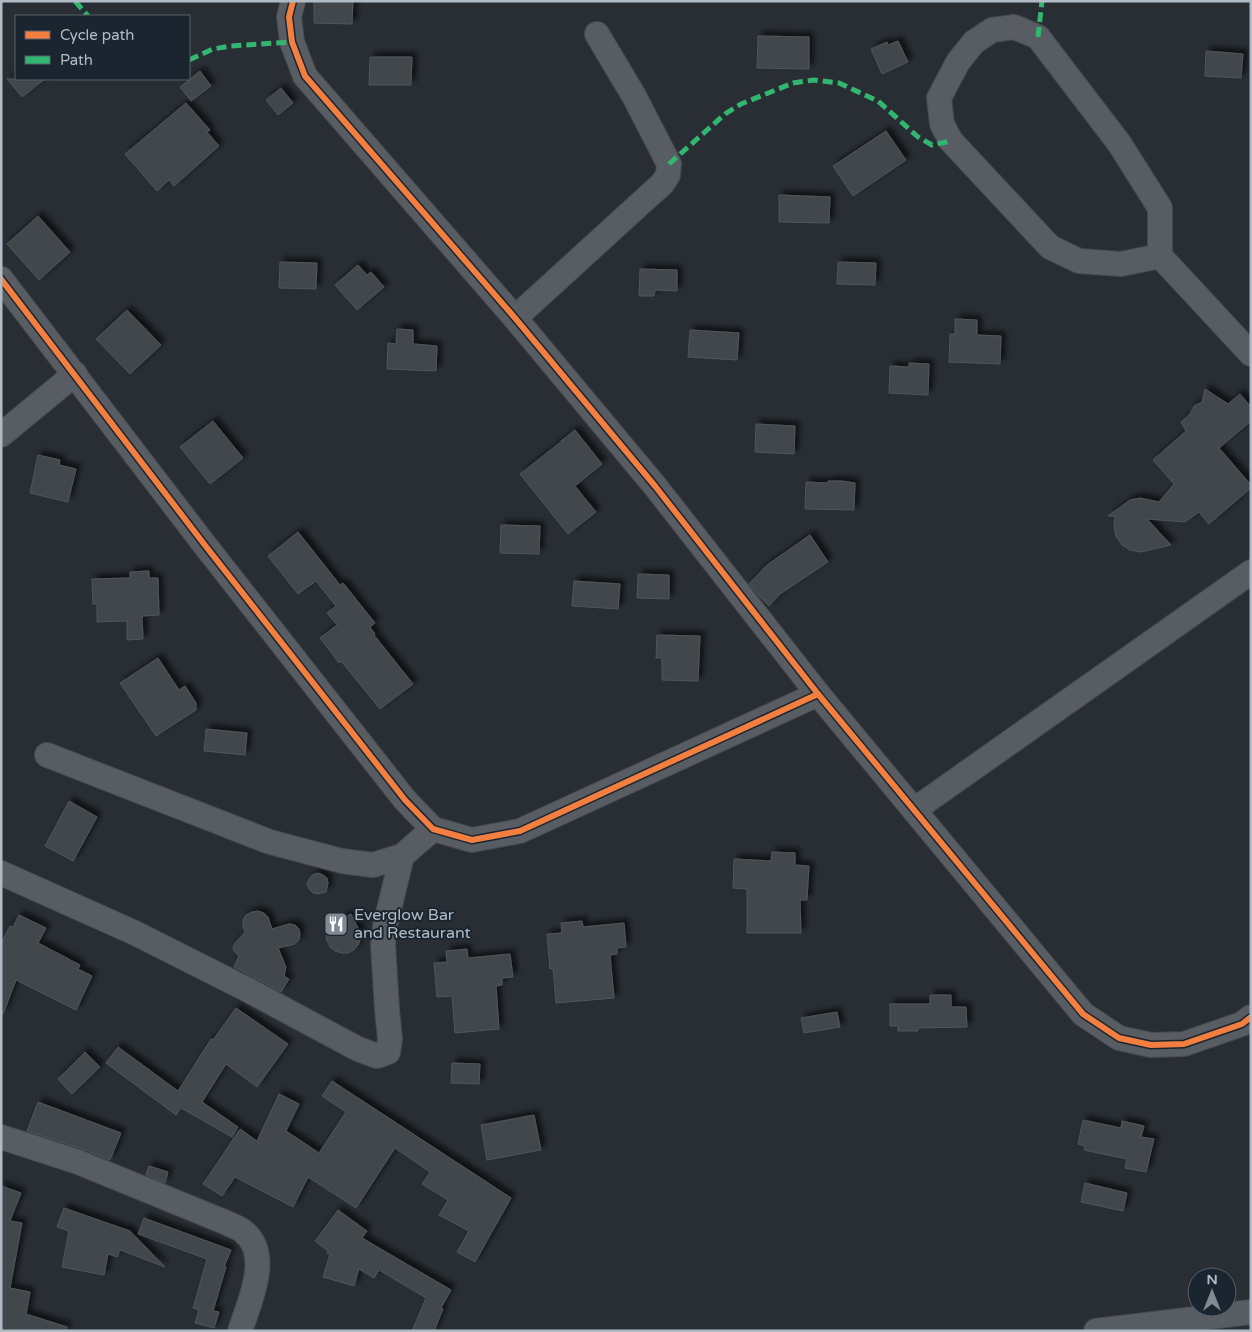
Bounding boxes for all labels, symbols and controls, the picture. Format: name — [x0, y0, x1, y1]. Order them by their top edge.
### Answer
legend — [15, 15, 190, 80]
text: Cycle path — [60, 26, 134, 44]
text: Path — [60, 51, 93, 69]
place label: Everglow Bar and Restaurant — [354, 905, 471, 943]
restaurant icon: Everglow Bar and Restaurant — [323, 911, 349, 937]
north arrow — [1187, 1267, 1237, 1317]
text: N — [1206, 1271, 1218, 1288]

